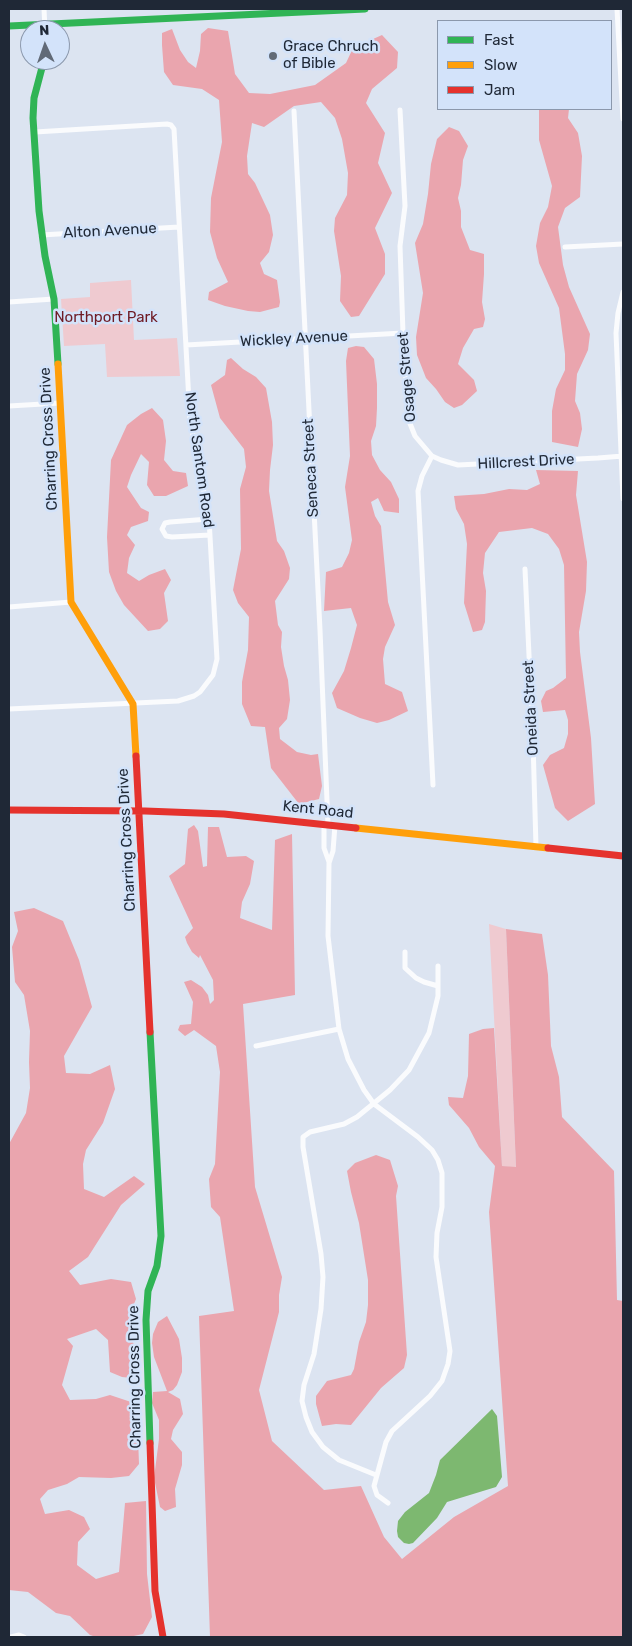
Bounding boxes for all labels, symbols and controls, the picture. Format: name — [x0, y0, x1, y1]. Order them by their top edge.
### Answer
north arrow — [20, 20, 70, 70]
legend — [437, 20, 612, 110]
text: N — [39, 22, 50, 39]
text: Fast — [484, 31, 514, 49]
place label: Grace Chruch of Bible — [283, 38, 379, 73]
marker: Grace Chruch of Bible — [267, 50, 279, 62]
text: Slow — [484, 56, 517, 74]
text: Jam — [484, 81, 515, 99]
street label: Alton Avenue — [63, 220, 157, 242]
park label: Northport Park — [54, 309, 158, 327]
street label: Wickley Avenue — [240, 327, 348, 351]
street label: Osage Street — [394, 331, 420, 423]
street label: Charring Cross Drive — [36, 367, 62, 511]
street label: North Santom Road — [181, 391, 217, 529]
street label: Seneca Street — [299, 418, 323, 518]
street label: Hillcrest Drive — [477, 450, 575, 474]
street label: Oneida Street — [520, 660, 542, 756]
street label: Charring Cross Drive — [114, 768, 140, 912]
street label: Kent Road — [282, 797, 354, 823]
street label: Charring Cross Drive — [125, 1305, 145, 1449]

